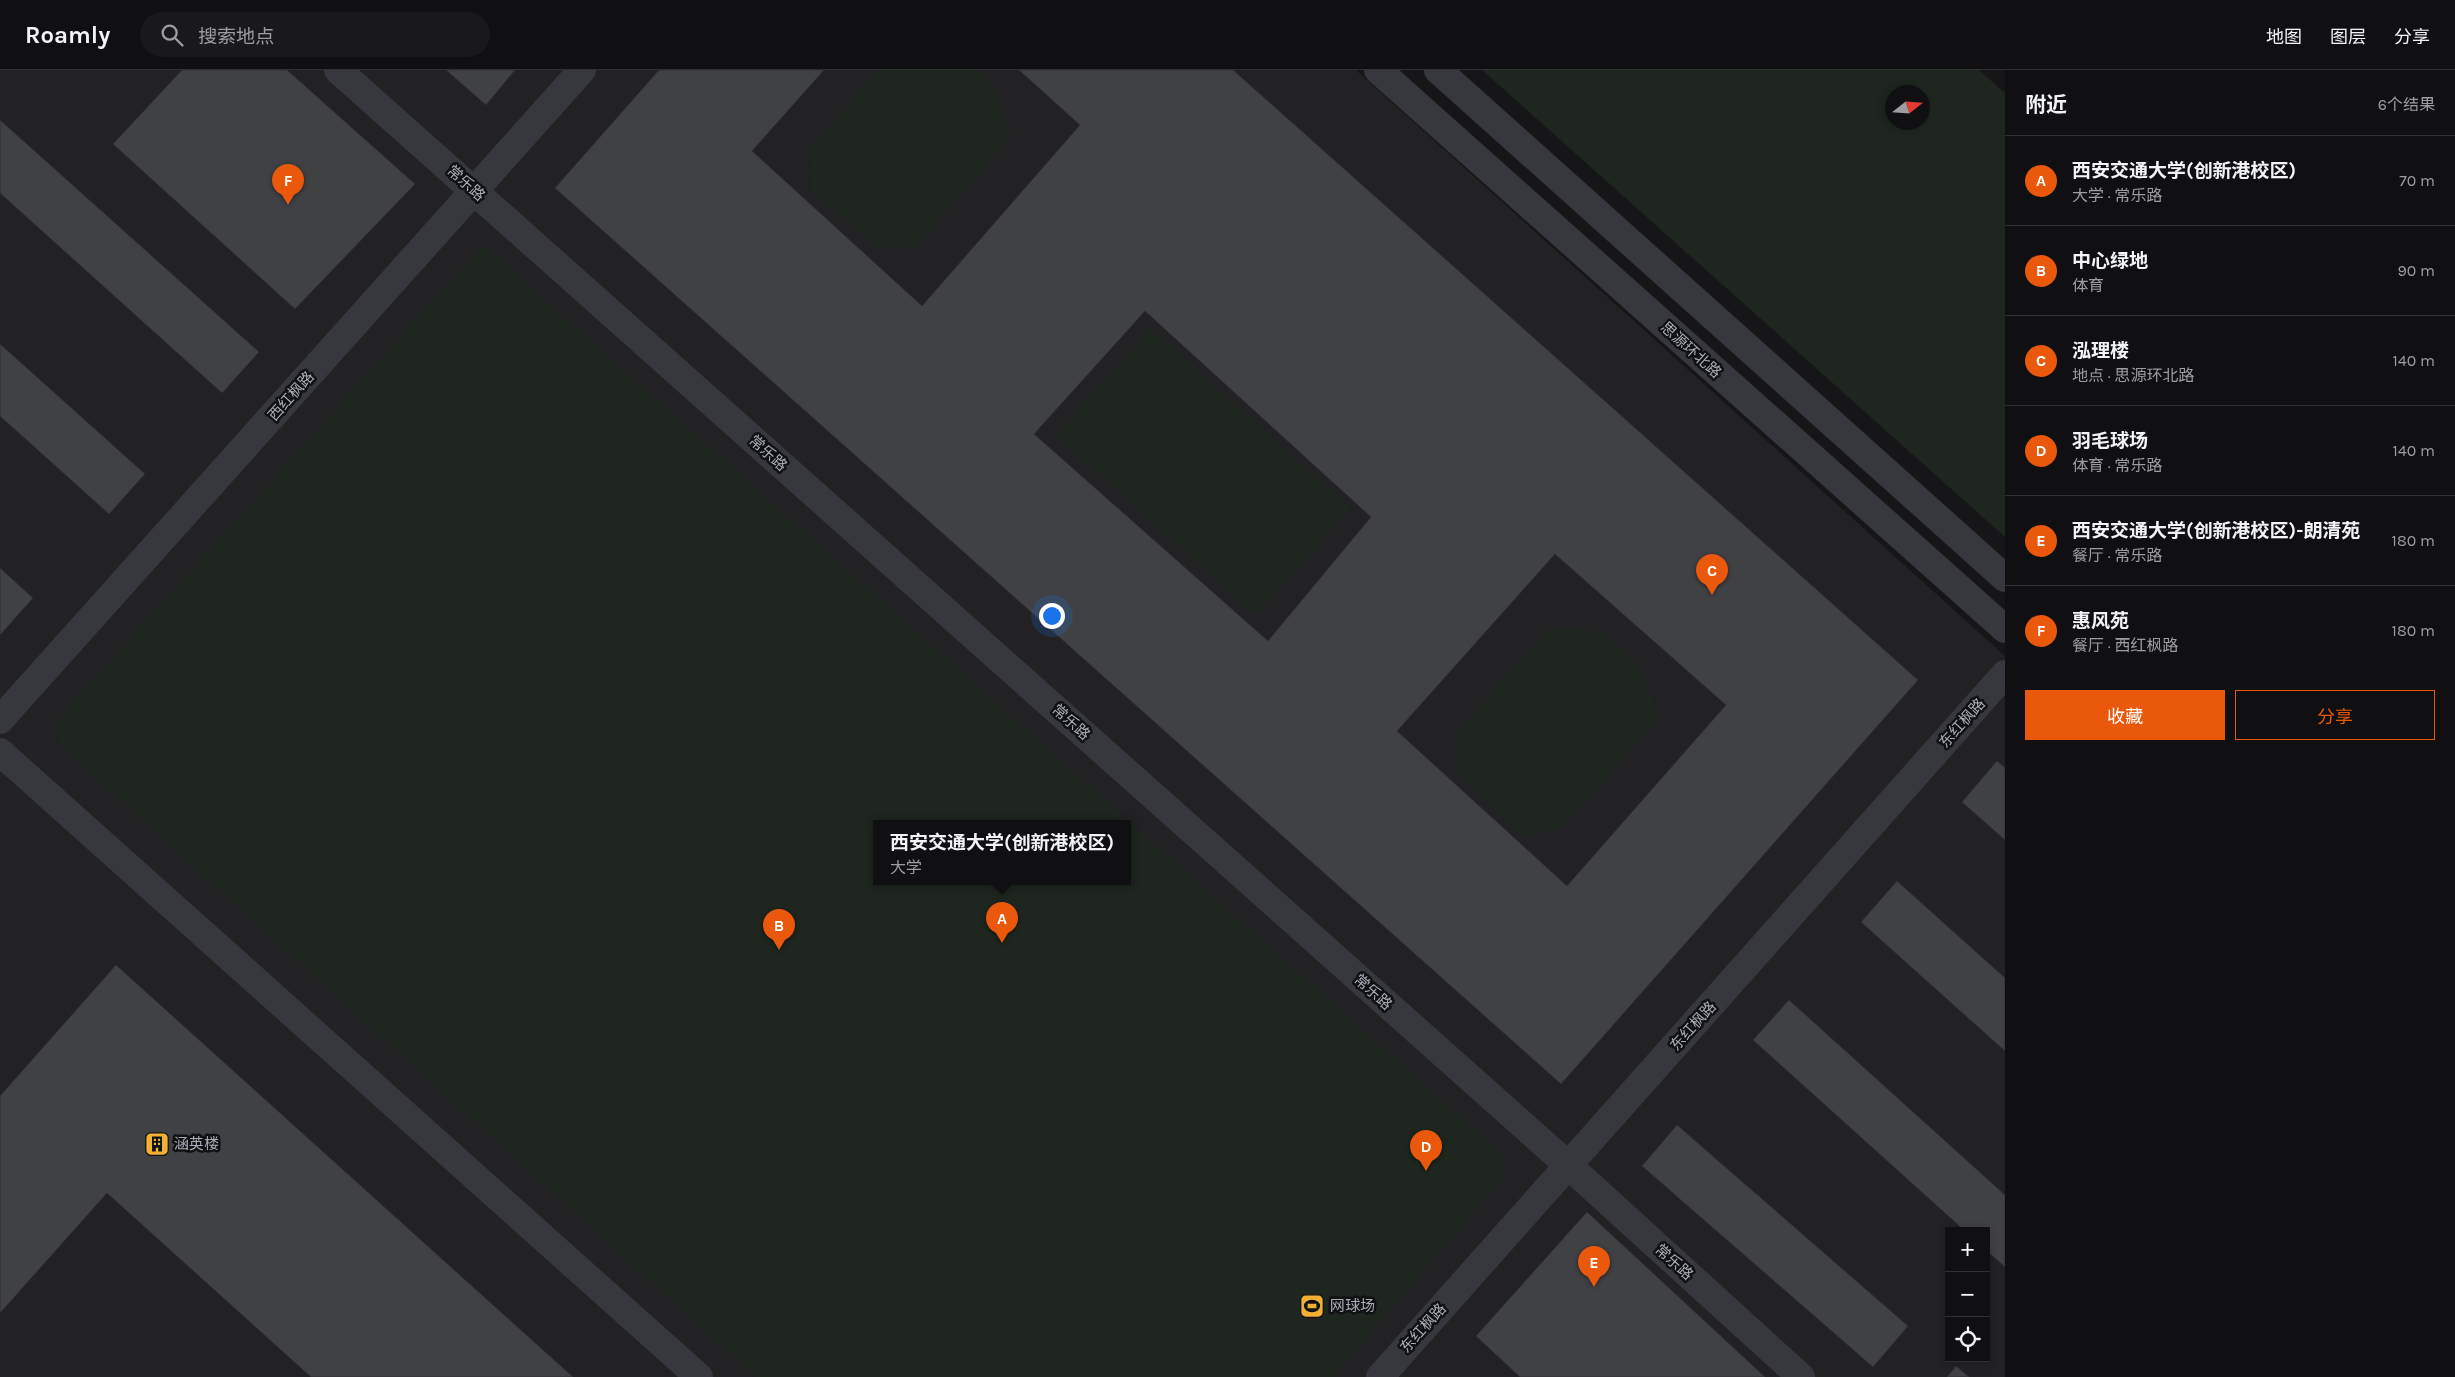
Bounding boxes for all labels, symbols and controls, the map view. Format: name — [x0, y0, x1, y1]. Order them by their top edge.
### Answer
search box — [140, 12, 490, 57]
text: Roamly — [25, 21, 110, 49]
icon: search — [158, 21, 186, 49]
text: 搜索地点 — [198, 26, 274, 48]
text: 地图 — [2266, 26, 2302, 48]
text: 图层 — [2330, 26, 2366, 48]
text: 分享 — [2394, 26, 2430, 48]
north arrow — [1885, 85, 1930, 130]
text: 附近 — [2025, 93, 2067, 117]
text: 6个结果 — [2378, 95, 2435, 114]
text: 西安交通大学(创新港校区) — [2072, 160, 2296, 182]
street label: 常乐路 — [443, 161, 489, 205]
pin: F — [272, 164, 304, 205]
text: A — [2036, 171, 2046, 190]
text: 70 m — [2399, 171, 2435, 190]
text: 大学 · 常乐路 — [2072, 186, 2162, 205]
text: 中心绿地 — [2072, 250, 2148, 272]
text: B — [2036, 261, 2046, 280]
text: 90 m — [2397, 261, 2435, 280]
text: 体育 — [2072, 276, 2104, 295]
street label: 思源环北路 — [1657, 318, 1725, 382]
text: 泓理楼 — [2072, 340, 2129, 362]
text: C — [2036, 351, 2046, 370]
text: 140 m — [2393, 351, 2435, 370]
text: 地点 · 思源环北路 — [2072, 366, 2194, 385]
street label: 西红枫路 — [264, 368, 318, 424]
text: 羽毛球场 — [2072, 430, 2148, 452]
street label: 常乐路 — [745, 431, 791, 475]
text: D — [2036, 441, 2046, 460]
text: 140 m — [2393, 441, 2435, 460]
text: 体育 · 常乐路 — [2072, 456, 2162, 475]
text: 西安交通大学(创新港校区)-朗清苑 — [2072, 520, 2360, 542]
text: E — [2036, 531, 2046, 550]
text: 180 m — [2392, 531, 2435, 550]
text: 餐厅 · 常乐路 — [2072, 546, 2162, 565]
pin: C — [1696, 554, 1728, 595]
your location — [1039, 603, 1065, 629]
text: 惠风苑 — [2072, 610, 2129, 632]
text: F — [2037, 621, 2045, 640]
text: 180 m — [2392, 621, 2435, 640]
text: 餐厅 · 西红枫路 — [2072, 636, 2178, 655]
button: 收藏 — [2025, 690, 2225, 740]
button: 分享 — [2235, 690, 2435, 740]
street label: 东红枫路 — [1935, 695, 1989, 751]
street label: 常乐路 — [1048, 700, 1094, 744]
popup — [873, 820, 1131, 885]
text: 西安交通大学(创新港校区) — [890, 832, 1114, 854]
text: 大学 — [890, 858, 922, 877]
pin: A — [986, 902, 1018, 943]
pin: B — [763, 909, 795, 950]
street label: 常乐路 — [1350, 970, 1396, 1014]
street label: 东红枫路 — [1666, 998, 1720, 1054]
pin: D — [1410, 1130, 1442, 1171]
building icon: 涵英楼 — [144, 1131, 170, 1157]
place label: 涵英楼 — [174, 1135, 219, 1153]
map controls — [1945, 1227, 1990, 1362]
button: + — [1945, 1227, 1990, 1272]
street label: 常乐路 — [1651, 1240, 1697, 1284]
pin: E — [1578, 1246, 1610, 1287]
button: − — [1945, 1272, 1990, 1317]
sports icon: 网球场 — [1299, 1293, 1325, 1319]
place label: 网球场 — [1330, 1297, 1375, 1315]
street label: 东红枫路 — [1396, 1300, 1450, 1356]
button: locate — [1945, 1317, 1990, 1362]

